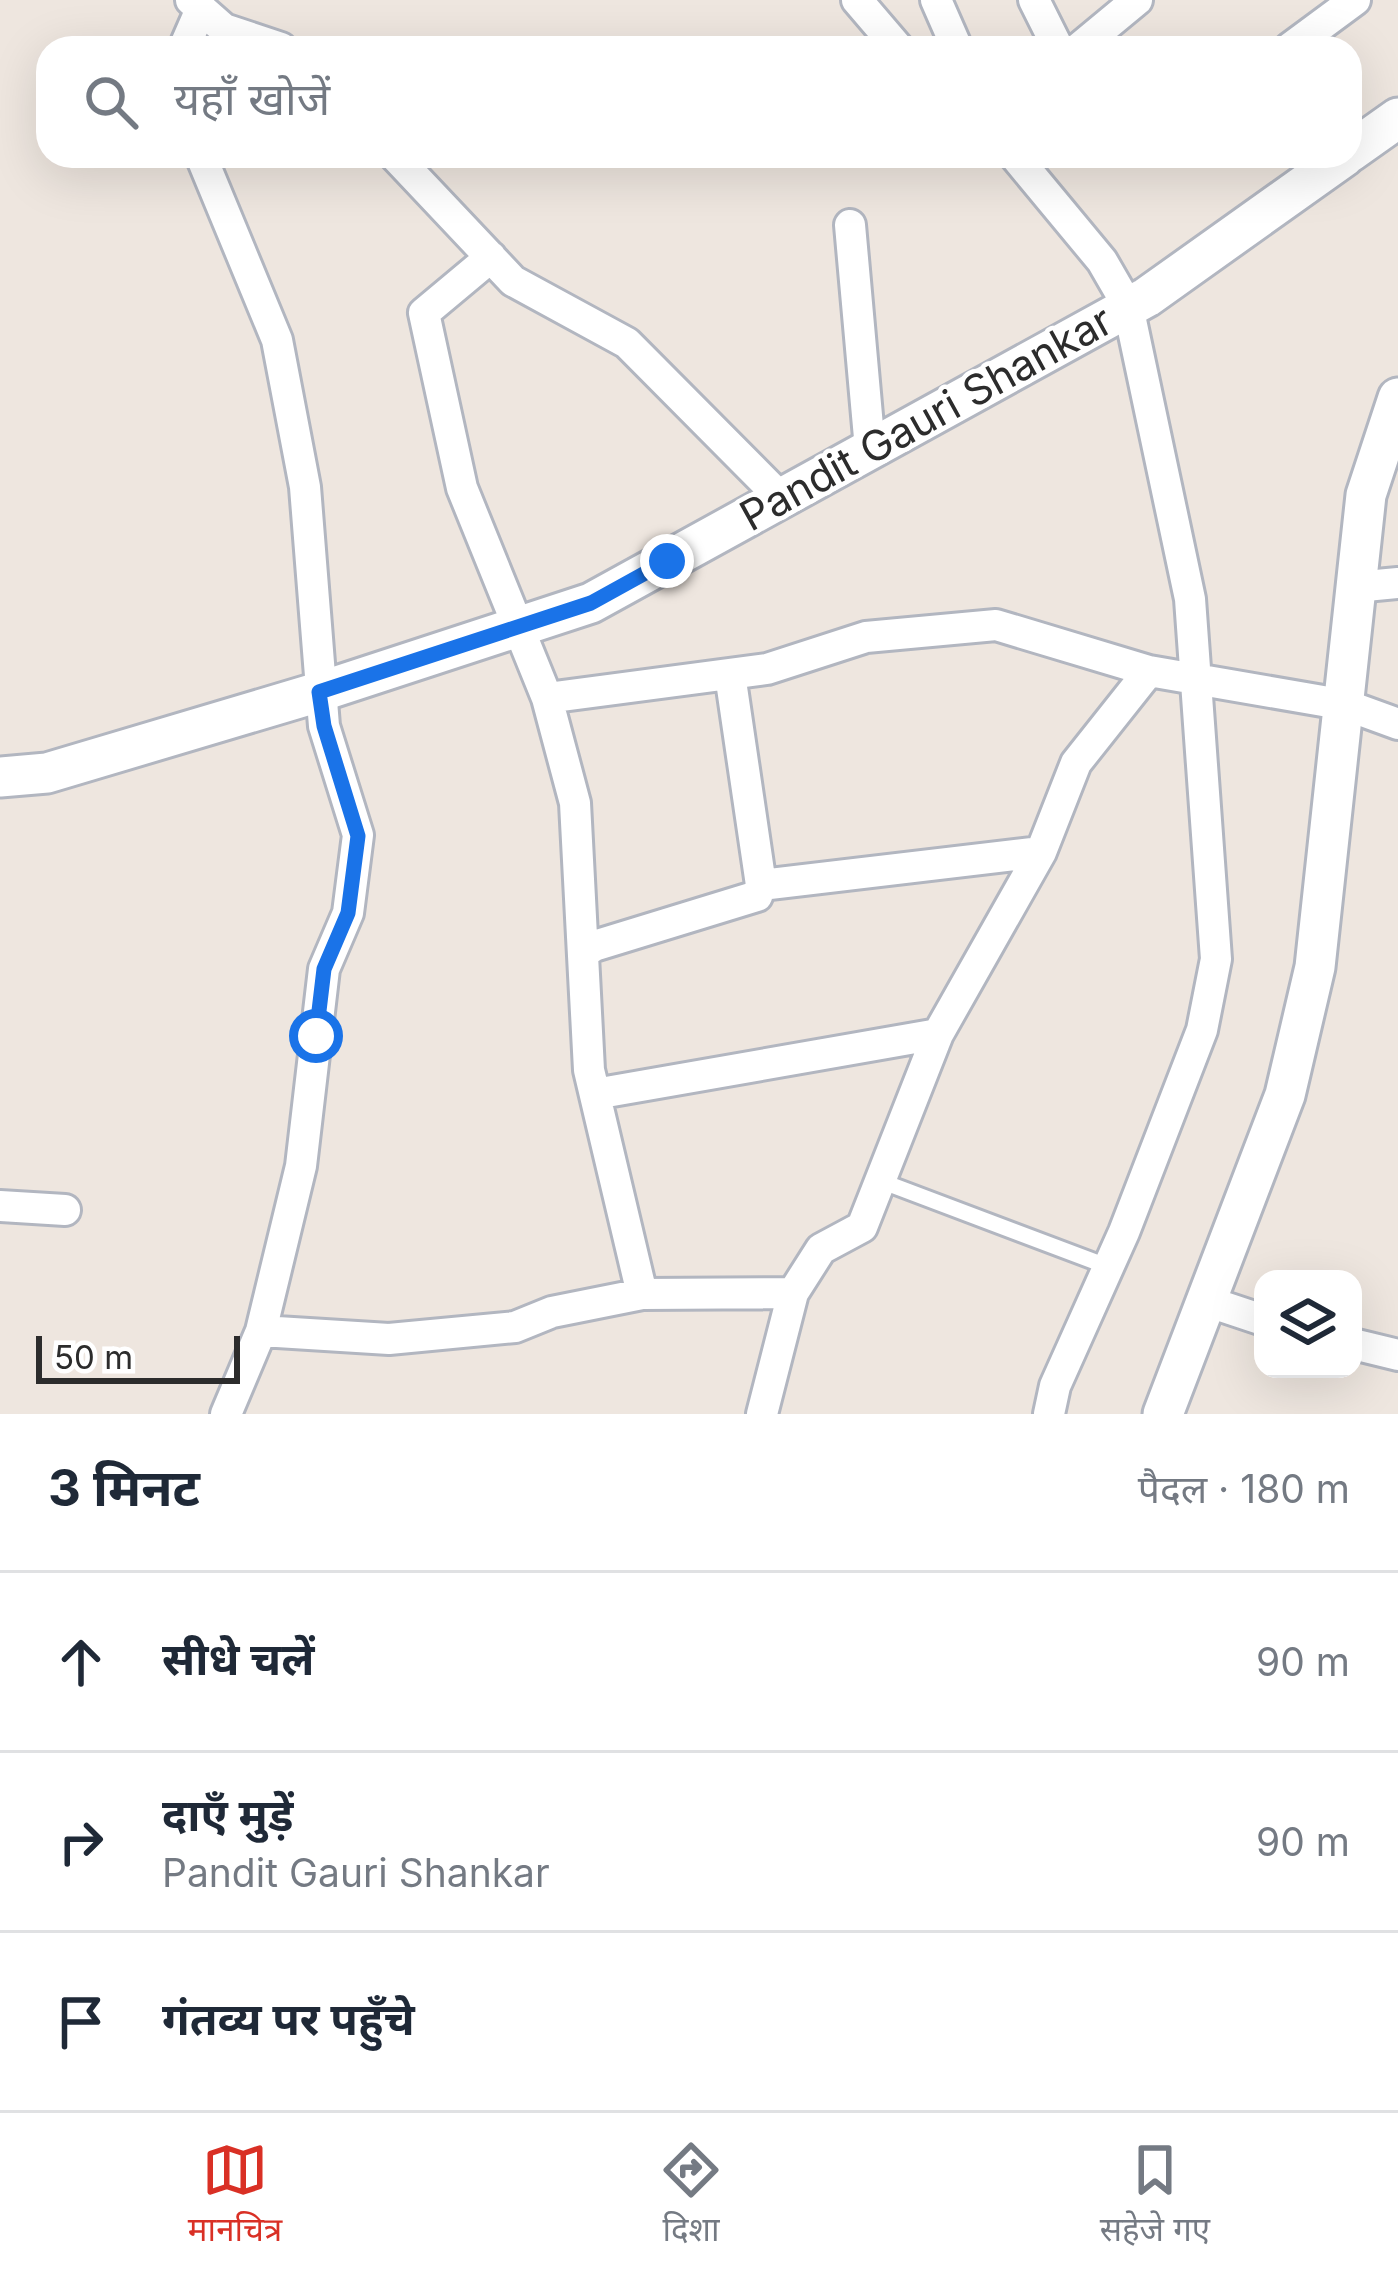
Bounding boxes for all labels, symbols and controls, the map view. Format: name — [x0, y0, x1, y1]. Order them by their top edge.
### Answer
search box — [36, 36, 1362, 168]
icon: search — [78, 69, 144, 135]
text: यहाँ खोजें — [174, 71, 330, 126]
street label: Pandit Gauri Shankar — [731, 294, 1121, 541]
route end — [640, 534, 694, 588]
route start — [289, 1009, 343, 1063]
map controls — [1254, 1270, 1362, 1378]
button: layers — [1254, 1270, 1362, 1378]
scale bar — [36, 1330, 240, 1383]
text: 50 m — [54, 1337, 133, 1377]
text: 3 मिनट — [48, 1457, 200, 1518]
text: पैदल · 180 m — [1138, 1465, 1350, 1512]
icon: ahead — [48, 1629, 114, 1695]
text: सीधे चलें — [162, 1631, 315, 1686]
text: 90 m — [1256, 1638, 1350, 1685]
text: दाएँ मुड़ें — [162, 1787, 293, 1842]
icon: right — [48, 1809, 114, 1875]
text: 90 m — [1256, 1818, 1350, 1865]
text: Pandit Gauri Shankar — [162, 1849, 550, 1896]
icon: arrive — [48, 1989, 114, 2055]
text: गंतव्य पर पहुँचे — [162, 1991, 415, 2046]
tab: मानचित्र — [188, 2137, 282, 2254]
tab: दिशा — [658, 2137, 724, 2254]
tab: सहेजे गए — [1100, 2137, 1210, 2254]

